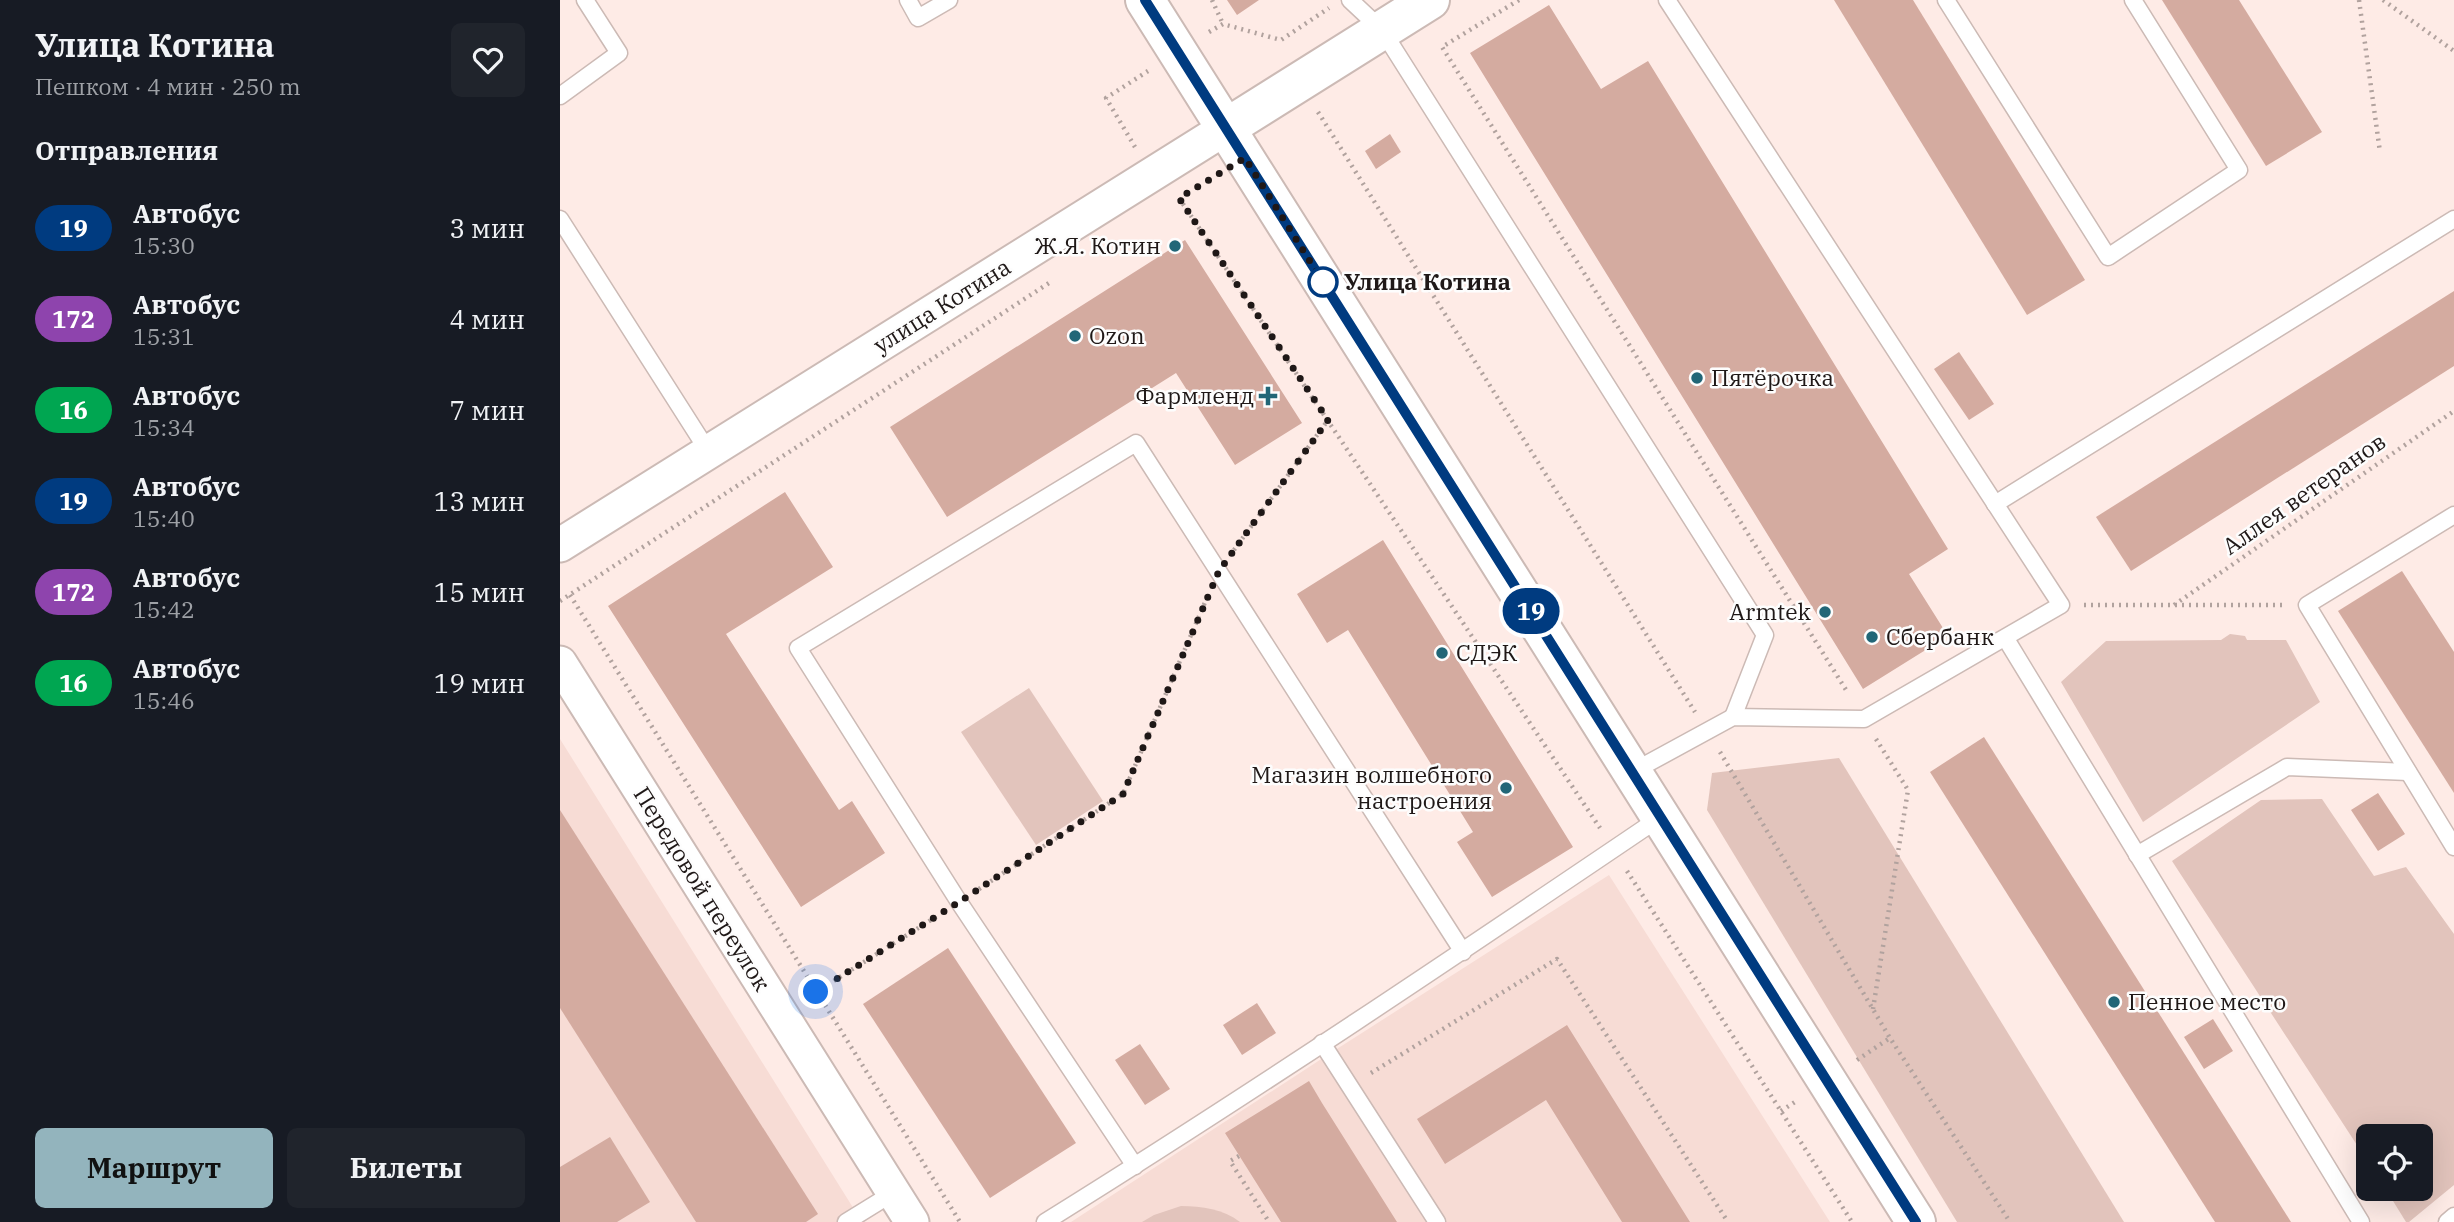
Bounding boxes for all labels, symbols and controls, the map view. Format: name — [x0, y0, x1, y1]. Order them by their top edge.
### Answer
text: Улица Котина — [35, 23, 274, 66]
button: heart — [451, 23, 525, 97]
text: Пешком · 4 мин · 250 m — [35, 71, 301, 101]
text: Отправления — [35, 133, 218, 167]
text: Автобус — [133, 196, 240, 230]
text: 3 мин — [449, 211, 525, 245]
text: 19 — [59, 212, 88, 244]
text: 15:30 — [133, 230, 195, 260]
place label: Ж.Я. Котин — [1035, 230, 1161, 260]
marker: Ж.Я. Котин — [1167, 238, 1183, 254]
street label: улица Котина — [867, 251, 1016, 359]
place label: Улица Котина — [1344, 266, 1511, 296]
marker: Улица Котина — [1308, 267, 1338, 297]
text: Автобус — [133, 287, 240, 321]
text: 4 мин — [449, 302, 525, 336]
text: 172 — [52, 303, 95, 335]
place label: Ozon — [1089, 320, 1145, 350]
text: 15:31 — [133, 321, 195, 351]
marker: Ozon — [1067, 328, 1083, 344]
place label: Пятёрочка — [1711, 362, 1834, 392]
marker: Пятёрочка — [1689, 370, 1705, 386]
text: Автобус — [133, 378, 240, 412]
place label: Фармленд — [1136, 380, 1254, 410]
marker: Фармленд — [1260, 388, 1276, 404]
text: 7 мин — [449, 393, 525, 427]
text: 16 — [59, 394, 88, 426]
text: 15:34 — [133, 412, 195, 442]
street label: Аллея ветеранов — [2216, 426, 2391, 561]
text: Автобус — [133, 469, 240, 503]
text: 13 мин — [434, 484, 525, 518]
text: 19 — [59, 485, 88, 517]
text: 15:40 — [133, 503, 195, 533]
text: Автобус — [133, 560, 240, 594]
text: 15 мин — [434, 575, 525, 609]
text: 172 — [52, 576, 95, 608]
line badge: 19 — [1500, 588, 1562, 634]
text: 15:42 — [133, 594, 195, 624]
text: 19 — [1517, 595, 1545, 627]
place label: Armtek — [1729, 596, 1812, 626]
marker: Armtek — [1817, 604, 1833, 620]
place label: Сбербанк — [1886, 621, 1995, 651]
marker: Сбербанк — [1864, 629, 1880, 645]
place label: СДЭК — [1456, 637, 1518, 667]
marker: СДЭК — [1434, 645, 1450, 661]
text: Автобус — [133, 651, 240, 685]
text: 19 мин — [434, 666, 525, 700]
text: 16 — [59, 667, 88, 699]
text: 15:46 — [133, 685, 195, 715]
place label: Магазин волшебного настроения — [1251, 759, 1492, 815]
marker: Магазин волшебного настроения — [1498, 780, 1514, 796]
street label: Передовой переулок — [628, 781, 778, 997]
your location — [798, 974, 833, 1009]
place label: Пенное место — [2128, 986, 2286, 1016]
marker: Пенное место — [2106, 994, 2122, 1010]
map controls — [2356, 1124, 2433, 1201]
button: locate — [2356, 1124, 2433, 1201]
button: Маршрут — [35, 1128, 273, 1208]
button: Билеты — [287, 1128, 525, 1208]

